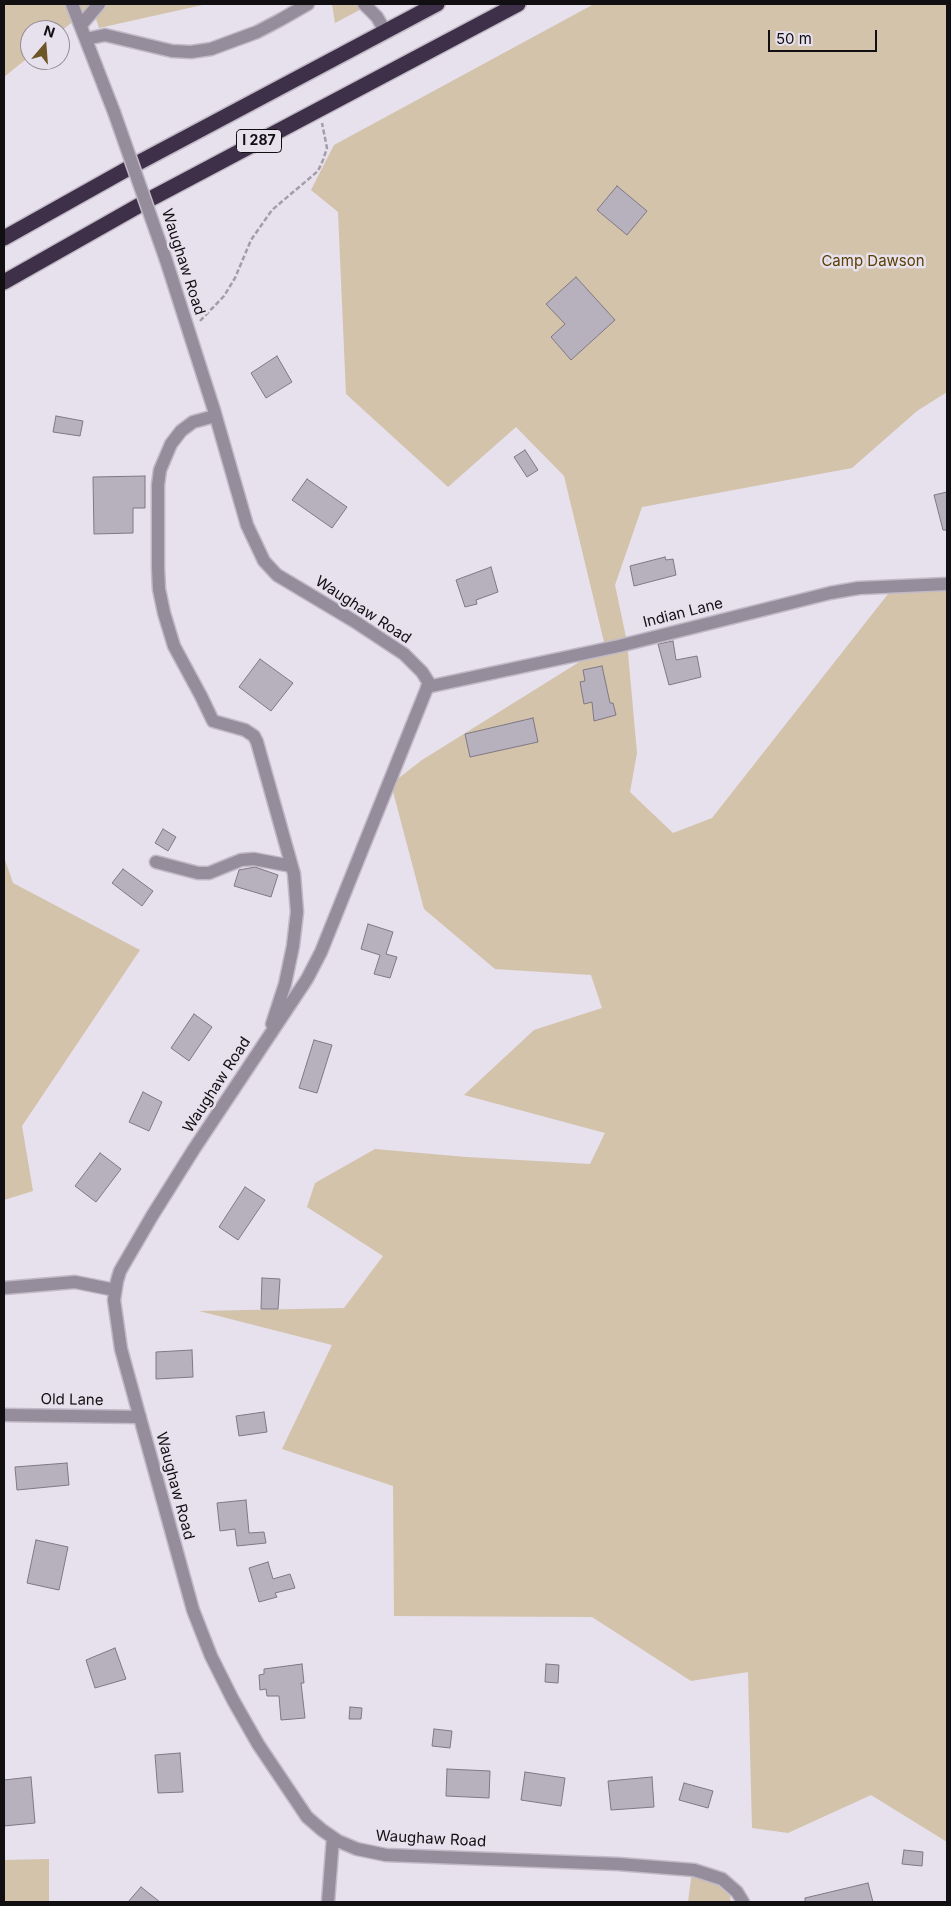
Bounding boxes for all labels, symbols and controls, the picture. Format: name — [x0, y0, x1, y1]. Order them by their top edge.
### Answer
north arrow — [20, 20, 70, 70]
scale bar — [771, 20, 880, 52]
text: N — [42, 21, 57, 41]
text: 50 m — [776, 29, 812, 48]
road number: I 287 — [236, 130, 282, 152]
street label: Waughaw Road — [157, 207, 209, 317]
park label: Camp Dawson — [821, 252, 925, 270]
street label: Waughaw Road — [312, 572, 414, 648]
street label: Indian Lane — [641, 594, 725, 632]
street label: Waughaw Road — [179, 1034, 255, 1136]
street label: Old Lane — [40, 1390, 104, 1410]
street label: Waughaw Road — [152, 1430, 198, 1542]
street label: Waughaw Road — [375, 1827, 487, 1851]

